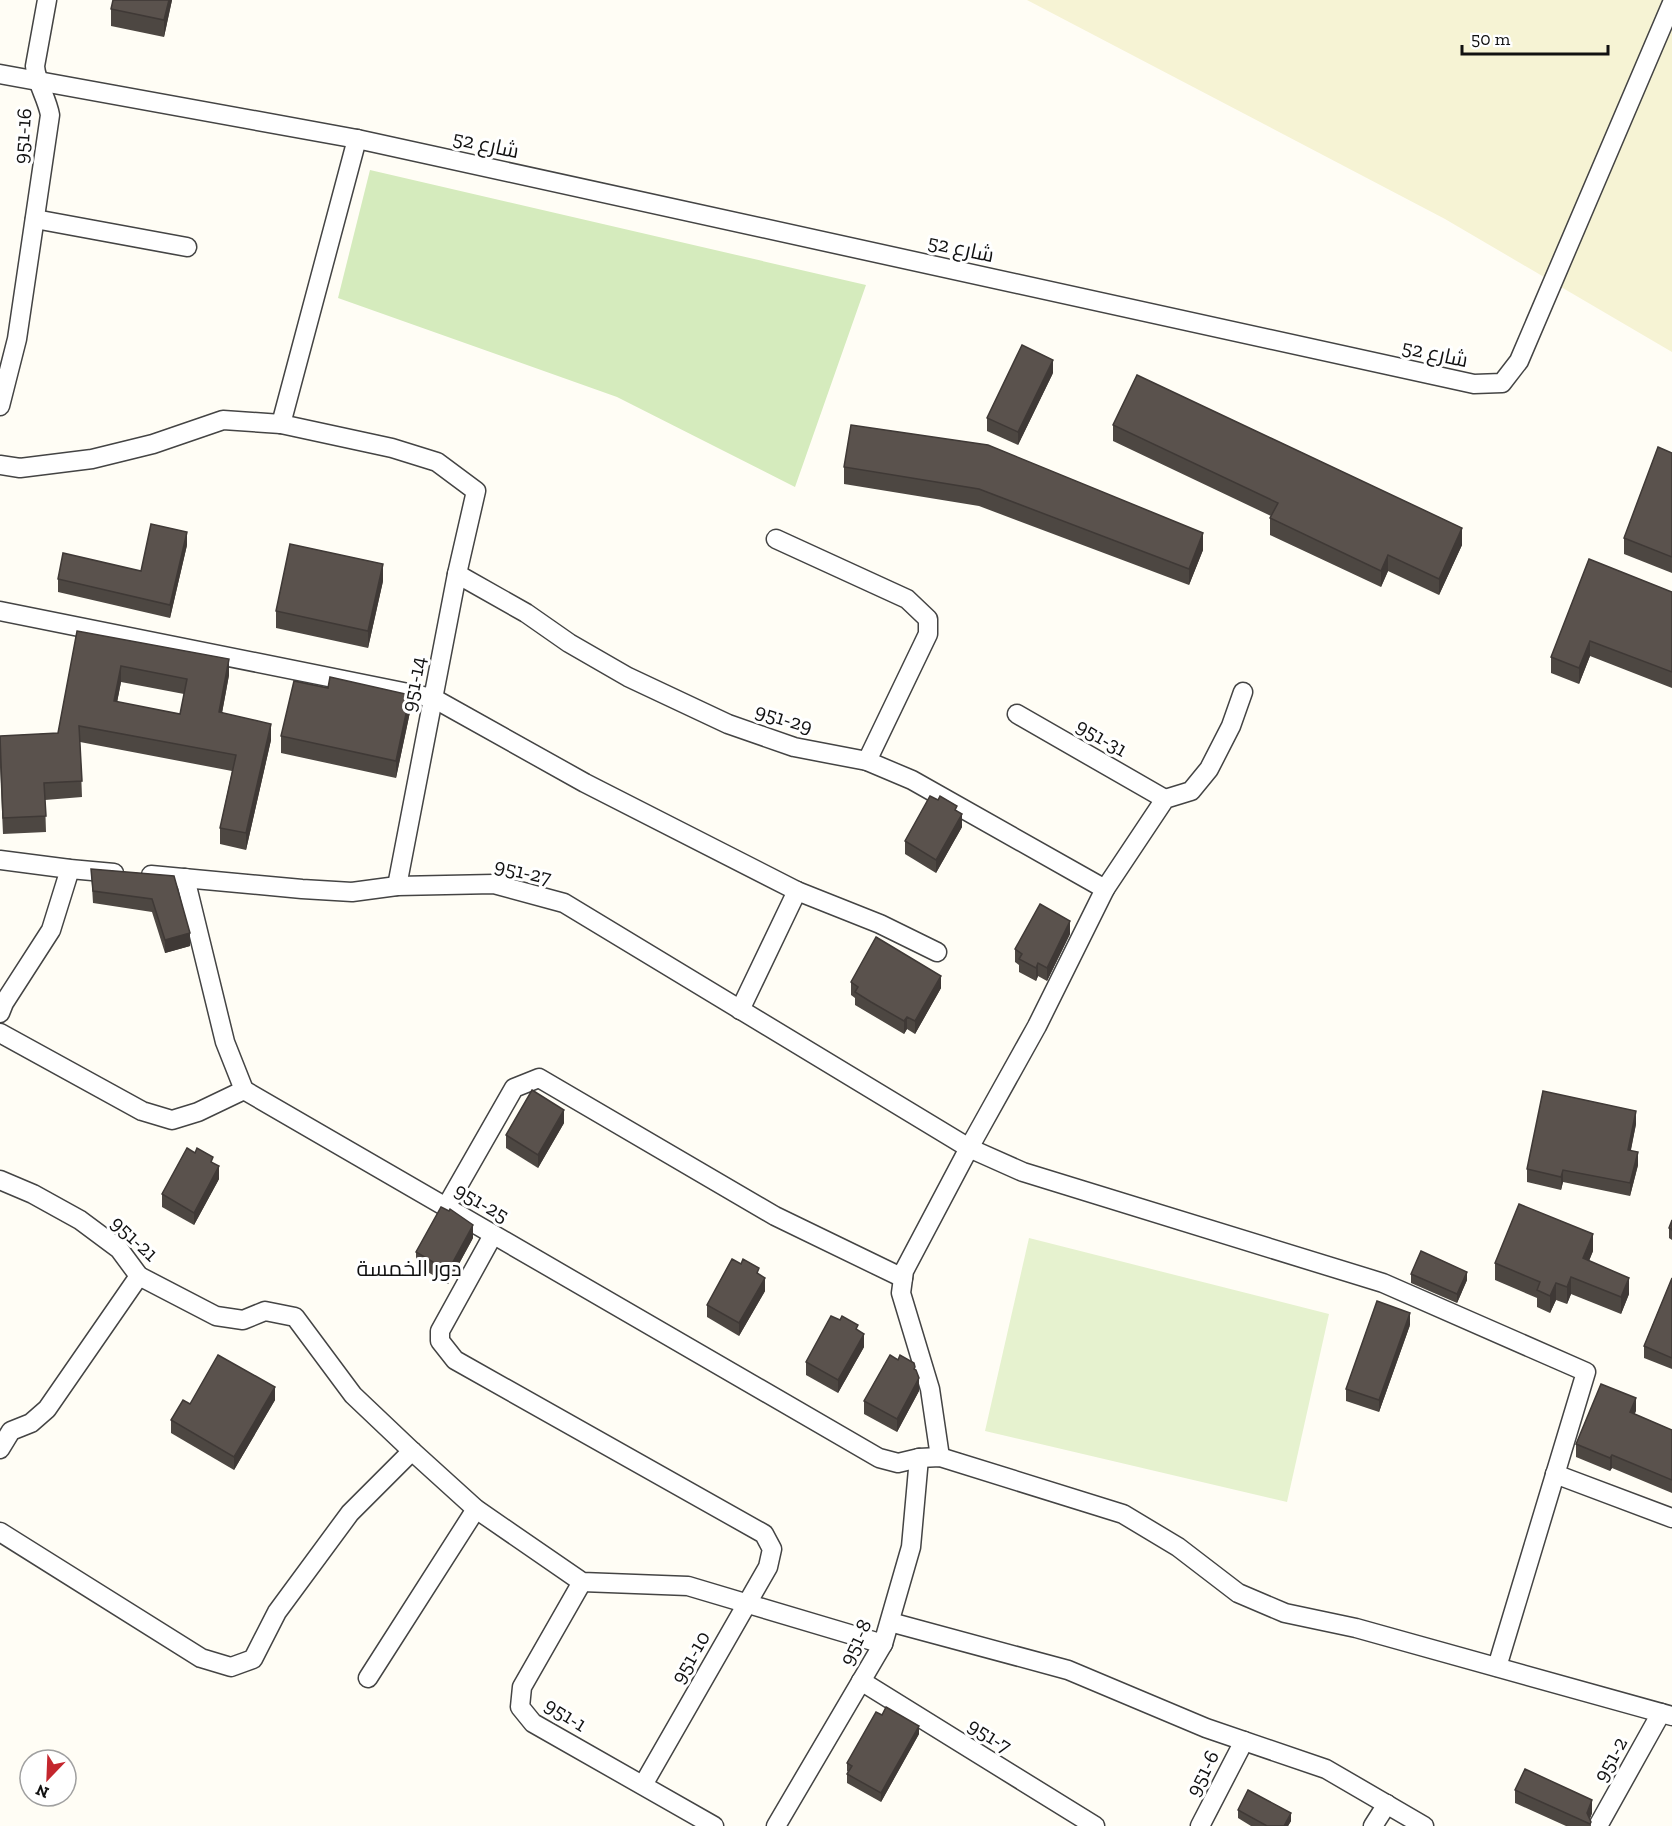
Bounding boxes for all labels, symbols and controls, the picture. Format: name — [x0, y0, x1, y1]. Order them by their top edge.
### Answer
scale bar — [1462, 18, 1608, 56]
text: 50 m — [1471, 28, 1511, 50]
street label: 951-16 — [8, 107, 36, 165]
street label: شارع 52 — [450, 125, 521, 165]
street label: شارع 52 — [925, 229, 996, 269]
street label: شارع 52 — [1399, 334, 1470, 374]
street label: 951-14 — [395, 654, 431, 714]
street label: 951-29 — [752, 697, 816, 739]
street label: 951-31 — [1072, 712, 1132, 762]
street label: 951-27 — [492, 852, 554, 890]
street label: 951-25 — [450, 1177, 514, 1227]
street label: 951-21 — [106, 1210, 164, 1266]
district label: دور الخمسة — [356, 1255, 462, 1282]
street label: 951-8 — [833, 1615, 877, 1669]
street label: 951-10 — [665, 1626, 715, 1688]
street label: 951-1 — [540, 1692, 592, 1736]
street label: 951-7 — [964, 1712, 1016, 1758]
street label: 951-2 — [1588, 1732, 1632, 1786]
street label: 951-6 — [1180, 1746, 1224, 1800]
north arrow — [18, 1748, 78, 1808]
text: N — [33, 1780, 52, 1802]

